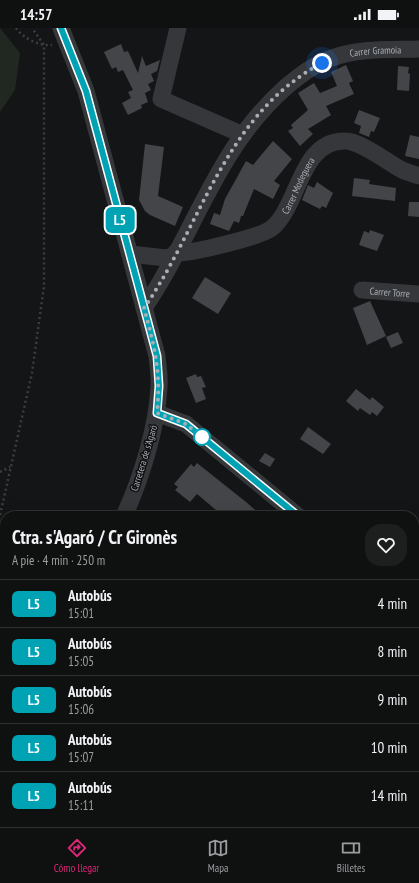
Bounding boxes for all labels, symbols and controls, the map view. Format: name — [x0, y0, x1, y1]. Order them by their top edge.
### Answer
text: 14:57 — [20, 5, 52, 24]
street label: Carrer Gramoia — [349, 43, 401, 59]
your location — [312, 53, 332, 73]
street label: Carrer Modeguera — [278, 154, 317, 216]
line badge: L5 — [102, 207, 138, 233]
text: L5 — [114, 211, 126, 229]
street label: Carrer Torre — [369, 284, 410, 300]
street label: Carretera de s'Agaró — [128, 423, 160, 493]
unlabelled marker — [193, 428, 211, 446]
button: heart — [365, 524, 407, 566]
text: Ctra. s'Agaró / Cr Gironès — [12, 525, 177, 549]
text: A pie · 4 min · 250 m — [12, 552, 105, 569]
text: Autobús — [68, 586, 112, 605]
text: 4 min — [377, 594, 407, 613]
text: L5 — [28, 595, 40, 613]
text: 15:01 — [68, 605, 94, 622]
text: Autobús — [68, 634, 112, 653]
text: 8 min — [377, 642, 407, 661]
text: L5 — [28, 643, 40, 661]
text: 15:05 — [68, 653, 94, 670]
text: Autobús — [68, 682, 112, 701]
text: 9 min — [377, 690, 407, 709]
text: L5 — [28, 691, 40, 709]
text: 15:06 — [68, 701, 94, 718]
text: Autobús — [68, 730, 112, 749]
text: 10 min — [371, 738, 407, 757]
text: L5 — [28, 739, 40, 757]
text: 15:07 — [68, 749, 94, 766]
text: Autobús — [68, 778, 112, 797]
text: 14 min — [371, 786, 407, 805]
text: L5 — [28, 787, 40, 805]
text: 15:11 — [68, 797, 94, 814]
tab: Cómo llegar — [54, 837, 99, 875]
tab: Mapa — [207, 837, 229, 875]
tab: Billetes — [337, 837, 365, 875]

